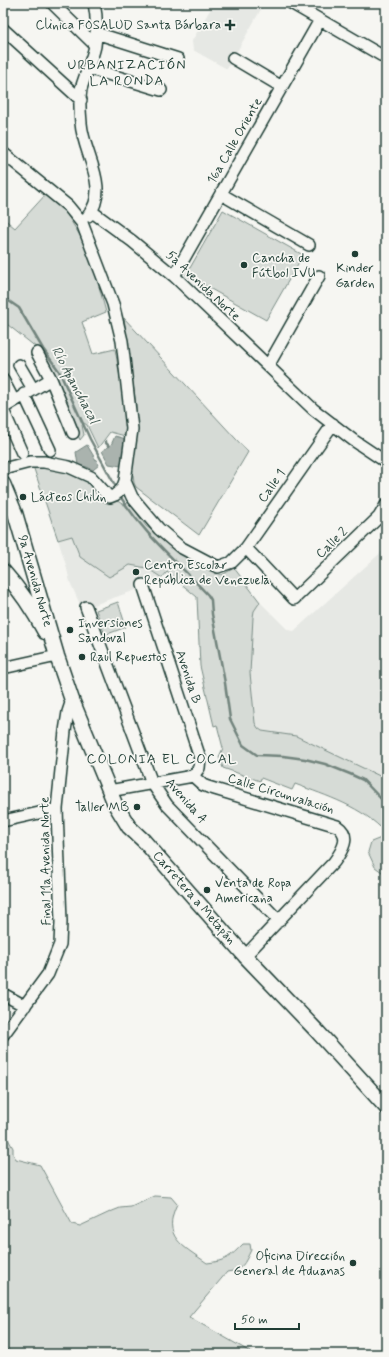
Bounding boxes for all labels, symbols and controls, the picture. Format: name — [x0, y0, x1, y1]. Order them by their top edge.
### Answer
place label: Clinica FOSALUD Santa Bárbara — [36, 17, 221, 34]
marker: Clinica FOSALUD Santa Bárbara — [224, 19, 236, 31]
district label: URBANIZACIÓN LA RONDA — [67, 56, 187, 90]
street label: 16a Calle Oriente — [203, 95, 267, 187]
street label: 5a Avenida Norte — [162, 247, 244, 325]
marker: Kinder Garden — [350, 249, 360, 259]
place label: Cancha de Fútbol IVU — [252, 250, 316, 282]
marker: Cancha de Fútbol IVU — [239, 260, 249, 270]
place label: Kinder Garden — [335, 260, 375, 292]
water label: Río Apanchacal — [45, 343, 104, 429]
street label: Calle 1 — [254, 466, 290, 506]
place label: Lácteos Chilin — [31, 489, 106, 506]
marker: Lácteos Chilin — [18, 492, 28, 502]
street label: Calle 2 — [312, 523, 352, 562]
street label: 9a Avenida Norte — [14, 533, 56, 629]
place label: Centro Escolar República de Venezuela — [144, 557, 270, 589]
marker: Centro Escolar República de Venezuela — [131, 567, 141, 577]
place label: Inversiones Sandoval — [78, 615, 143, 647]
marker: Inversiones Sandoval — [65, 625, 75, 635]
street label: Avenida B — [171, 648, 205, 706]
place label: Raul Repuestos — [90, 649, 167, 666]
marker: Raul Repuestos — [77, 652, 87, 662]
district label: COLONIA EL COCAL — [87, 750, 237, 768]
street label: Calle Circunvalación — [226, 770, 336, 818]
street label: Avenida A — [161, 775, 211, 827]
street label: Final 11a Avenida Norte — [36, 796, 56, 926]
place label: Taller MB — [75, 799, 129, 816]
marker: Taller MB — [132, 802, 142, 812]
street label: Carretera a Metapán — [149, 848, 239, 948]
place label: Venta de Ropa Americana — [215, 875, 291, 907]
marker: Venta de Ropa Americana — [202, 885, 212, 895]
place label: Oficina Dirección General de Aduanas — [233, 1248, 345, 1280]
marker: Oficina Dirección General de Aduanas — [348, 1258, 358, 1268]
scale bar — [235, 1305, 299, 1331]
text: 50 m — [241, 1312, 268, 1328]

